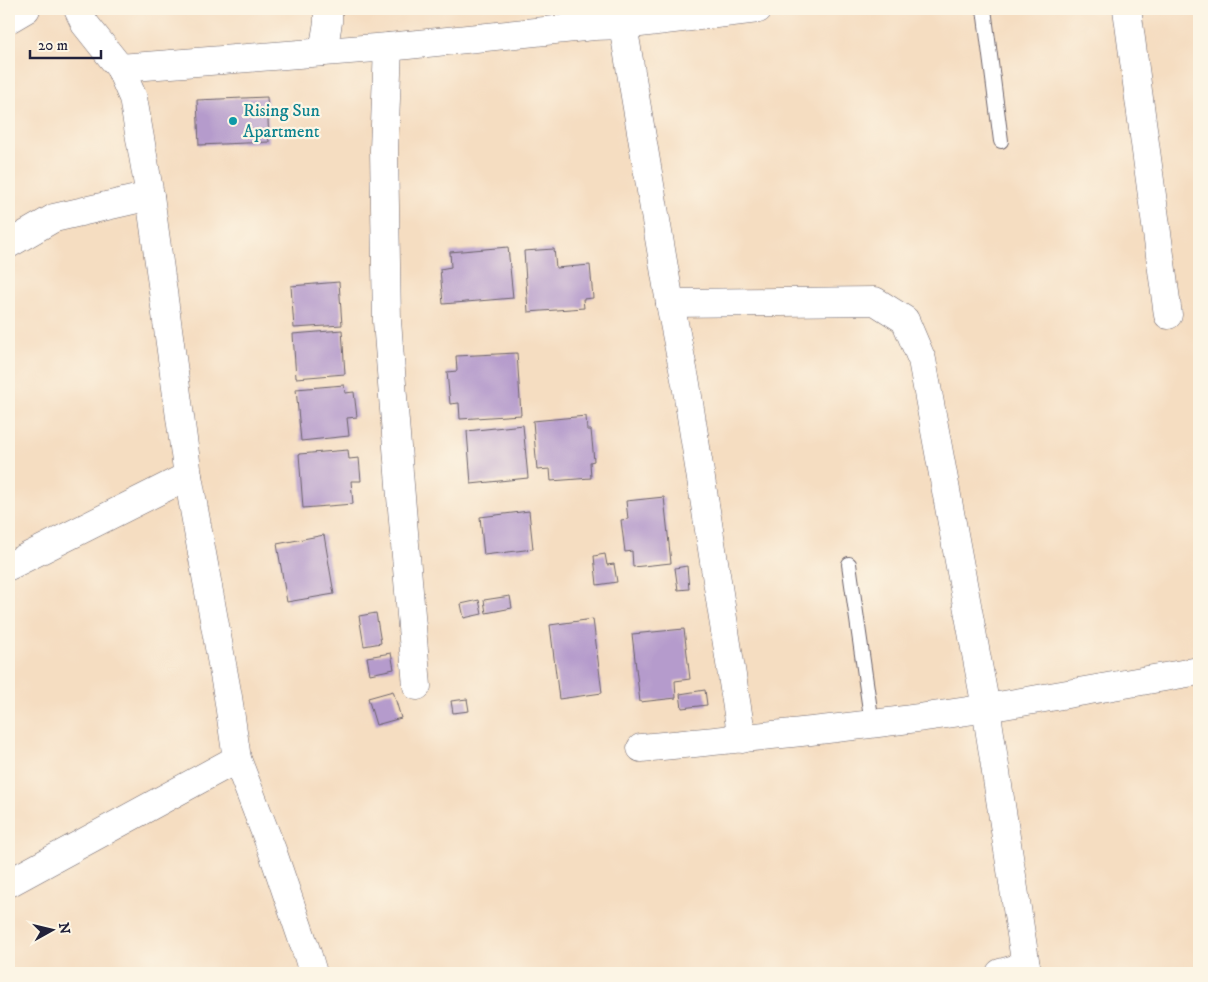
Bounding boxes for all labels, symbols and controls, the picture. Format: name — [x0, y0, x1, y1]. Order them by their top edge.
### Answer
scale bar — [30, 28, 101, 60]
text: 20 m — [38, 36, 68, 55]
place label: Rising Sun Apartment — [243, 100, 320, 143]
marker: Rising Sun Apartment — [227, 115, 239, 127]
north arrow — [28, 904, 78, 954]
text: N — [54, 921, 74, 936]

